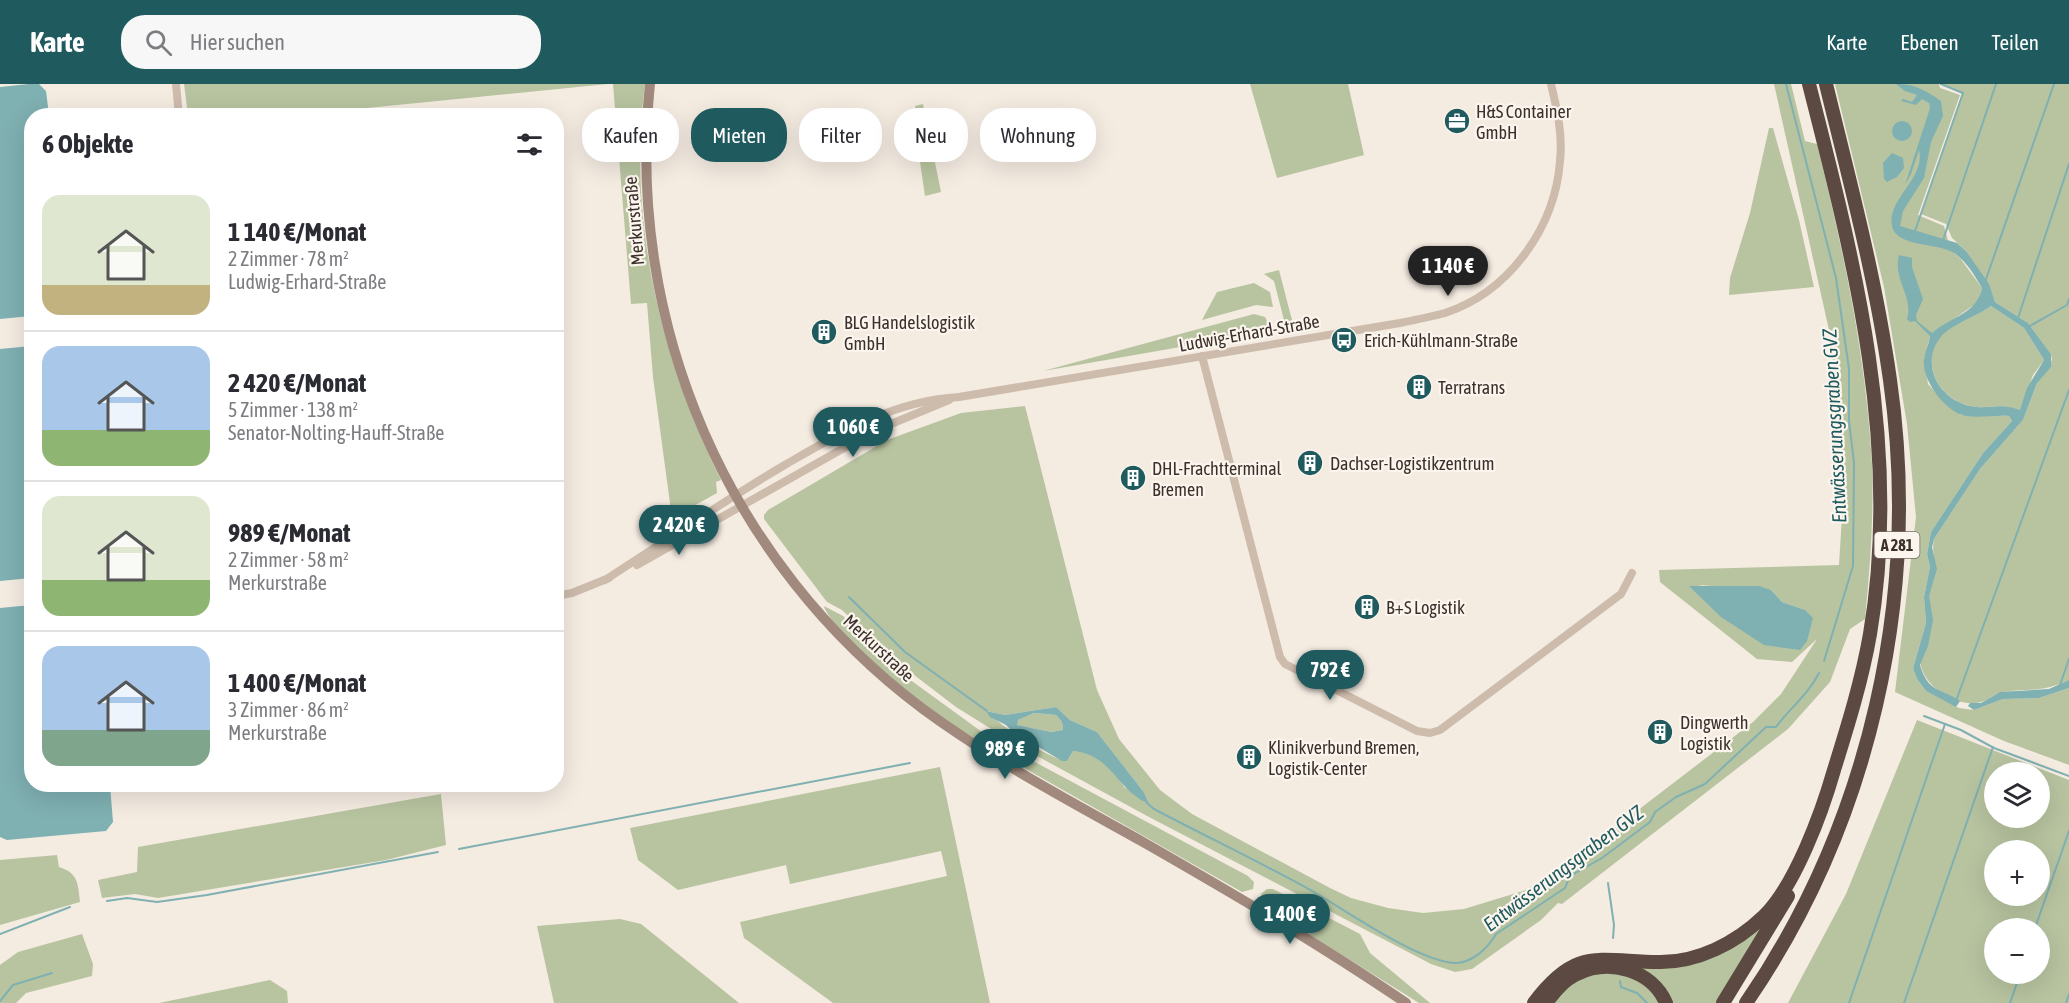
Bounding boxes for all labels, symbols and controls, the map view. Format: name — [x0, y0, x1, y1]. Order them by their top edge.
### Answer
search box — [121, 15, 541, 69]
text: Karte — [30, 26, 85, 58]
icon: search — [142, 26, 175, 59]
text: Hier suchen — [190, 29, 285, 55]
text: Karte — [1826, 30, 1867, 54]
text: Ebenen — [1900, 30, 1959, 54]
text: Teilen — [1992, 30, 2039, 54]
place label: H&S Container GmbH — [1476, 101, 1572, 143]
office icon: H&S Container GmbH — [1442, 106, 1472, 136]
chip: Kaufen — [582, 108, 679, 162]
chip: Mieten — [691, 108, 787, 162]
chip: Filter — [799, 108, 882, 162]
chip: Neu — [894, 108, 968, 162]
chip: Wohnung — [980, 108, 1096, 162]
icon: filters — [513, 128, 546, 161]
text: 6 Objekte — [42, 129, 134, 159]
street label: Merkurstraße — [620, 176, 648, 266]
text: 1 140 €/Monat — [228, 217, 366, 247]
icon: home — [90, 219, 162, 291]
pin: 1 140 € — [1393, 246, 1503, 297]
text: 2 Zimmer · 78 m² — [228, 247, 349, 270]
text: 1 140 € — [1422, 254, 1474, 277]
text: Ludwig-Erhard-Straße — [228, 270, 386, 293]
street label: Ludwig-Erhard-Straße — [1177, 310, 1321, 356]
place label: BLG Handelslogistik GmbH — [844, 312, 975, 354]
building icon: BLG Handelslogistik GmbH — [809, 317, 839, 347]
bus stop icon: Erich-Kühlmann-Straße — [1329, 325, 1359, 355]
water label: Entwässerungsgraben GVZ — [1817, 327, 1851, 524]
place label: Erich-Kühlmann-Straße — [1364, 330, 1518, 351]
text: 2 420 €/Monat — [228, 368, 366, 398]
icon: home — [90, 370, 162, 442]
building icon: Terratrans — [1404, 372, 1434, 402]
place label: Terratrans — [1438, 377, 1505, 398]
text: 5 Zimmer · 138 m² — [228, 398, 358, 421]
pin: 1 060 € — [798, 407, 908, 458]
text: 1 060 € — [827, 415, 879, 438]
text: Senator-Nolting-Hauff-Straße — [228, 421, 444, 444]
building icon: Dachser-Logistikzentrum — [1295, 448, 1325, 478]
place label: Dachser-Logistikzentrum — [1330, 453, 1494, 474]
place label: DHL-Frachtterminal Bremen — [1152, 458, 1282, 500]
building icon: DHL-Frachtterminal Bremen — [1118, 463, 1148, 493]
pin: 2 420 € — [624, 505, 734, 556]
text: 2 420 € — [653, 513, 705, 536]
text: 989 €/Monat — [228, 518, 351, 548]
icon: home — [90, 520, 162, 592]
road number: A 281 — [1874, 532, 1920, 558]
text: 2 Zimmer · 58 m² — [228, 548, 349, 571]
text: Merkurstraße — [228, 571, 327, 594]
building icon: B+S Logistik — [1352, 592, 1382, 622]
place label: B+S Logistik — [1386, 597, 1465, 618]
street label: Merkurstraße — [839, 610, 919, 686]
pin: 792 € — [1288, 650, 1372, 701]
text: 792 € — [1310, 658, 1350, 681]
text: 1 400 €/Monat — [228, 668, 366, 698]
icon: home — [90, 670, 162, 742]
text: 3 Zimmer · 86 m² — [228, 698, 349, 721]
place label: Dingwerth Logistik — [1680, 712, 1748, 754]
building icon: Dingwerth Logistik — [1645, 717, 1675, 747]
text: Merkurstraße — [228, 721, 327, 744]
pin: 989 € — [963, 729, 1047, 780]
text: 989 € — [985, 737, 1025, 760]
place label: Klinikverbund Bremen, Logistik-Center — [1268, 737, 1419, 779]
building icon: Klinikverbund Bremen, Logistik-Center — [1234, 742, 1264, 772]
map controls — [1984, 762, 2050, 984]
button: layers — [1984, 762, 2050, 828]
water label: Entwässerungsgraben GVZ — [1478, 800, 1648, 936]
button: + — [1984, 840, 2050, 906]
pin: 1 400 € — [1235, 894, 1345, 945]
text: 1 400 € — [1264, 902, 1316, 925]
button: − — [1984, 918, 2050, 984]

